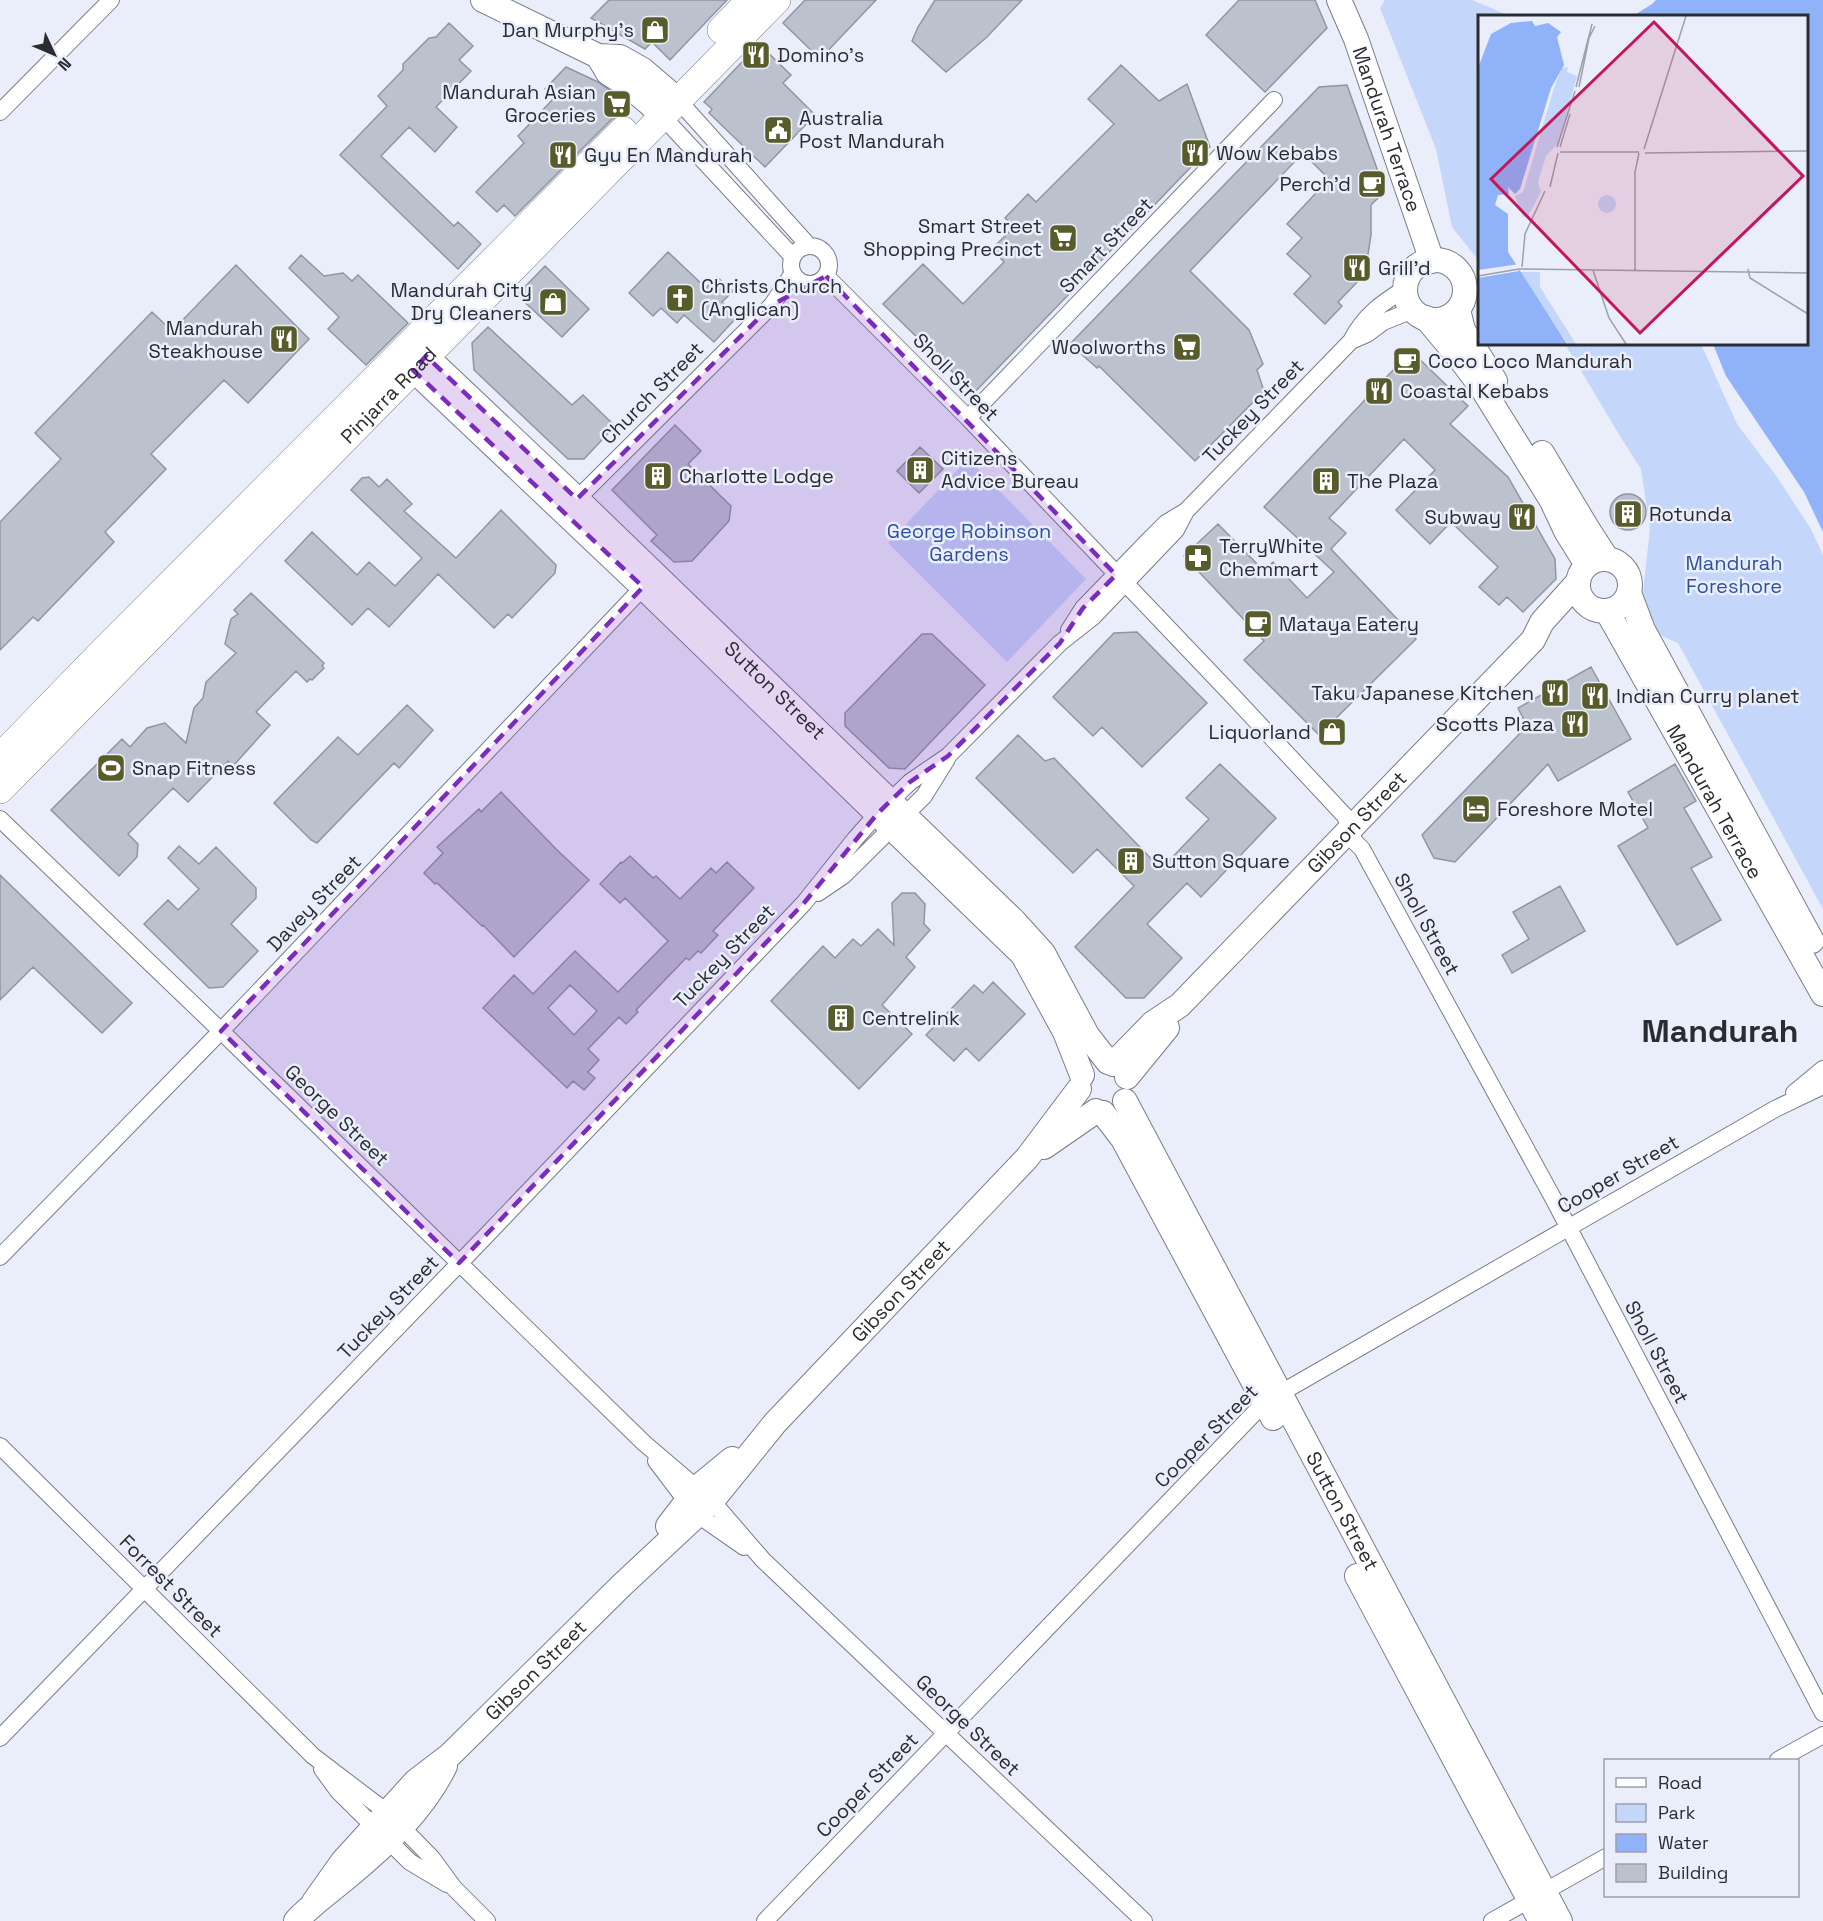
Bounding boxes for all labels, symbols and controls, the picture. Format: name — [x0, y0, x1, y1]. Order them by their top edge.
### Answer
shop icon: Dan Murphy's — [639, 14, 671, 46]
inset map — [1478, 15, 1808, 345]
place label: Dan Murphy's — [502, 17, 634, 43]
north arrow — [24, 24, 84, 84]
restaurant icon: Domino's — [740, 39, 772, 71]
place label: Domino's — [777, 42, 864, 68]
street label: Mandurah Terrace — [1347, 43, 1427, 215]
text: N — [53, 53, 76, 75]
place label: Mandurah Asian Groceries — [442, 79, 596, 128]
supermarket icon: Mandurah Asian Groceries — [601, 88, 633, 120]
place label: Australia Post Mandurah — [799, 105, 945, 154]
public building icon: Australia Post Mandurah — [762, 114, 794, 146]
restaurant icon: Wow Kebabs — [1179, 137, 1211, 169]
restaurant icon: Gyu En Mandurah — [547, 139, 579, 171]
place label: Wow Kebabs — [1216, 140, 1338, 166]
place label: Gyu En Mandurah — [584, 142, 753, 168]
cafe icon: Perch’d — [1356, 168, 1388, 200]
place label: Perch’d — [1279, 171, 1351, 197]
street label: Smart Street — [1054, 191, 1158, 299]
place label: Smart Street Shopping Precinct — [863, 213, 1042, 262]
supermarket icon: Smart Street Shopping Precinct — [1047, 222, 1079, 254]
restaurant icon: Grill'd — [1341, 252, 1373, 284]
place label: Grill'd — [1378, 255, 1431, 281]
place label: Christs Church (Anglican) — [701, 273, 842, 322]
place label: Mandurah City Dry Cleaners — [391, 277, 532, 326]
church icon: Christs Church (Anglican) — [664, 282, 696, 314]
shop icon: Mandurah City Dry Cleaners — [537, 286, 569, 318]
place label: Mandurah Steakhouse — [149, 315, 263, 364]
restaurant icon: Mandurah Steakhouse — [268, 323, 300, 355]
street label: Sholl Street — [907, 327, 1005, 427]
supermarket icon: Woolworths — [1171, 331, 1203, 363]
place label: Woolworths — [1051, 334, 1166, 360]
street label: Church Street — [595, 336, 709, 450]
street label: Pinjarra Road — [335, 341, 442, 449]
cafe icon: Coco Loco Mandurah — [1391, 345, 1423, 377]
place label: Coco Loco Mandurah — [1428, 348, 1632, 374]
street label: Tuckey Street — [1197, 353, 1309, 469]
restaurant icon: Coastal Kebabs — [1363, 375, 1395, 407]
place label: Coastal Kebabs — [1400, 378, 1549, 404]
place label: Citizens Advice Bureau — [941, 445, 1079, 494]
building icon: Citizens Advice Bureau — [904, 454, 936, 486]
building icon: Charlotte Lodge — [642, 460, 674, 492]
place label: Charlotte Lodge — [679, 463, 834, 489]
building icon: The Plaza — [1310, 465, 1342, 497]
place label: The Plaza — [1347, 468, 1438, 494]
building icon: Rotunda — [1612, 498, 1644, 530]
restaurant icon: Subway — [1506, 501, 1538, 533]
place label: Rotunda — [1649, 501, 1732, 527]
place label: Subway — [1424, 504, 1501, 530]
park label: George Robinson Gardens — [887, 518, 1051, 567]
place label: TerryWhite Chemmart — [1219, 533, 1323, 582]
pharmacy icon: TerryWhite Chemmart — [1182, 542, 1214, 574]
park label: Mandurah Foreshore — [1685, 550, 1783, 599]
cafe icon: Mataya Eatery — [1242, 608, 1274, 640]
place label: Mataya Eatery — [1279, 611, 1419, 637]
street label: Sutton Street — [719, 635, 831, 745]
restaurant icon: Taku Japanese Kitchen — [1539, 677, 1571, 709]
place label: Taku Japanese Kitchen — [1311, 680, 1534, 706]
restaurant icon: Indian Curry planet — [1579, 680, 1611, 712]
place label: Indian Curry planet — [1616, 683, 1800, 709]
restaurant icon: Scotts Plaza — [1559, 708, 1591, 740]
place label: Scotts Plaza — [1436, 711, 1554, 737]
shop icon: Liquorland — [1316, 716, 1348, 748]
place label: Liquorland — [1209, 719, 1311, 745]
street label: Mandurah Terrace — [1661, 720, 1768, 884]
sports icon: Snap Fitness — [95, 752, 127, 784]
place label: Snap Fitness — [132, 755, 256, 781]
street label: Gibson Street — [1301, 766, 1412, 879]
hotel icon: Foreshore Motel — [1460, 793, 1492, 825]
place label: Foreshore Motel — [1497, 796, 1653, 822]
building icon: Sutton Square — [1115, 845, 1147, 877]
place label: Sutton Square — [1152, 848, 1290, 874]
street label: Davey Street — [261, 849, 367, 957]
street label: Sholl Street — [1388, 868, 1466, 980]
street label: Tuckey Street — [668, 898, 780, 1014]
building icon: Centrelink — [825, 1002, 857, 1034]
place label: Centrelink — [862, 1005, 960, 1031]
district label: Mandurah — [1641, 1011, 1799, 1051]
street label: George Street — [279, 1059, 395, 1171]
street label: Cooper Street — [1553, 1129, 1683, 1219]
street label: Gibson Street — [846, 1234, 956, 1348]
street label: Tuckey Street — [332, 1249, 444, 1365]
street label: Sholl Street — [1619, 1296, 1695, 1408]
street label: Cooper Street — [1149, 1379, 1263, 1493]
street label: Sutton Street — [1300, 1447, 1385, 1575]
street label: Forrest Street — [114, 1529, 228, 1643]
street label: Gibson Street — [480, 1614, 592, 1726]
street label: George Street — [910, 1669, 1026, 1781]
street label: Cooper Street — [810, 1727, 924, 1843]
legend — [1604, 1759, 1799, 1897]
text: Road — [1658, 1771, 1702, 1794]
text: Park — [1658, 1801, 1696, 1824]
text: Water — [1658, 1831, 1709, 1854]
text: Building — [1658, 1861, 1728, 1884]

